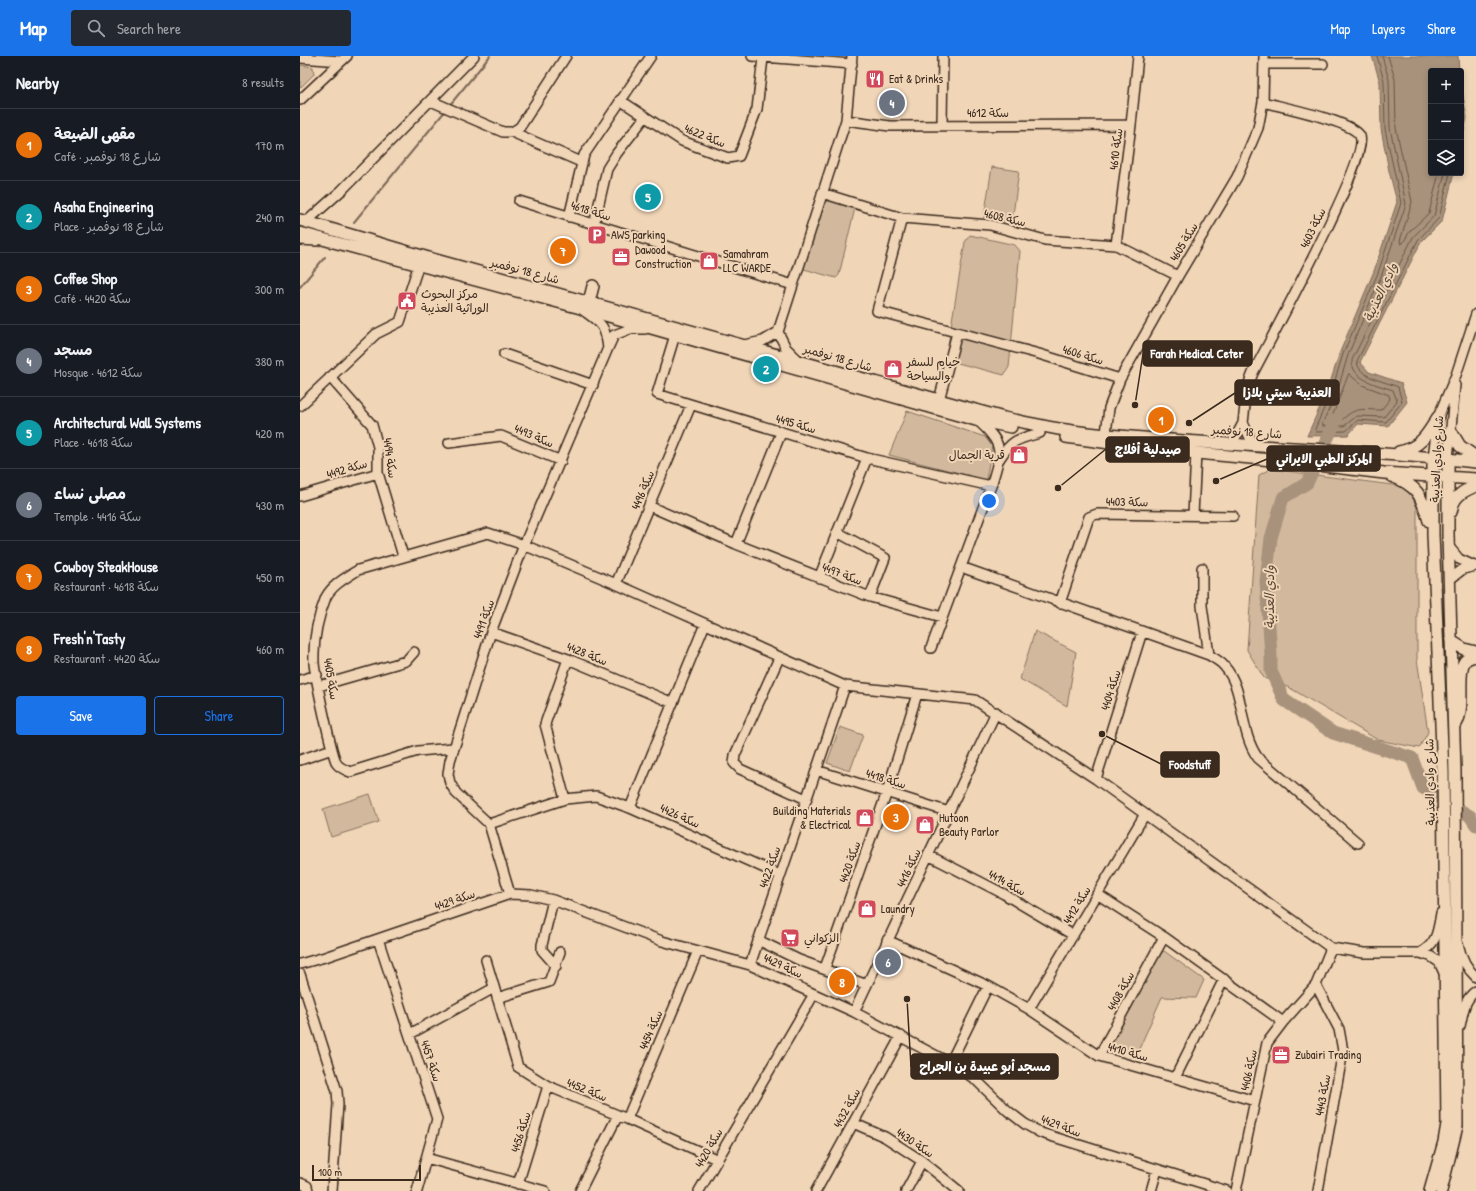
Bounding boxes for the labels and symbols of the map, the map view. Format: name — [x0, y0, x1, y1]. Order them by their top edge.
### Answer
restaurant icon: Eat & Drinks — [864, 68, 886, 90]
place label: Eat & Drinks — [889, 70, 943, 87]
pin: 4 — [879, 88, 905, 118]
street label: سكة 4612 — [967, 104, 1009, 121]
street label: سكة 4622 — [682, 120, 728, 152]
street label: سكة 4610 — [1105, 127, 1126, 171]
pin: 5 — [635, 182, 661, 212]
street label: سكة 4618 — [569, 196, 614, 225]
street label: سكة 4608 — [982, 204, 1028, 231]
street label: سكة 4603 — [1296, 205, 1330, 251]
street label: سكة 4605 — [1165, 219, 1202, 264]
parking icon: AWS parking — [586, 224, 608, 246]
place label: AWS parking — [611, 226, 665, 243]
pin: 7 — [550, 236, 576, 266]
place label: Dawood Construction — [635, 241, 692, 272]
place label: Samahram LLC WARDE — [723, 245, 772, 276]
office icon: Dawood Construction — [610, 246, 632, 268]
shop icon: Samahram LLC WARDE — [698, 250, 720, 272]
street label: شارع 18 نوفمبر — [488, 253, 561, 289]
water label: وادي العذيبة — [1358, 260, 1402, 325]
place label: مركز البحوث الوراثية العذيبة — [421, 285, 489, 316]
public building icon: مركز البحوث الوراثية العذيبة — [396, 290, 418, 312]
street label: شارع 18 نوفمبر — [801, 339, 874, 376]
street label: سكة 4606 — [1060, 340, 1106, 369]
callout: Farah Medical Ceter — [1143, 341, 1252, 366]
text: Farah Medical Ceter — [1150, 344, 1244, 362]
place label: خيام للسفر والسياحة — [906, 353, 960, 384]
pin: 2 — [753, 354, 779, 384]
shop icon: خيام للسفر والسياحة — [882, 358, 904, 380]
callout: العذيبة سيتي بلازا — [1235, 380, 1339, 405]
text: العذيبة سيتي بلازا — [1243, 383, 1331, 405]
pin: 1 — [1148, 405, 1174, 435]
street label: سكة 4495 — [774, 410, 818, 437]
street label: شارع وادي العذيبة — [1426, 415, 1448, 503]
street label: سكة 4493 — [512, 420, 557, 451]
street label: شارع 18 نوفمبر — [1210, 420, 1283, 443]
street label: سكة 4494 — [379, 437, 402, 479]
callout: صيدلية أفلاج — [1106, 437, 1189, 462]
text: صيدلية أفلاج — [1115, 440, 1181, 458]
shop icon: قرية الجمال — [1008, 444, 1030, 466]
place label: قرية الجمال — [949, 446, 1005, 463]
callout: المركز الطبي الايراني — [1267, 446, 1380, 471]
text: المركز الطبي الايراني — [1276, 449, 1372, 471]
street label: سكة 4492 — [324, 454, 369, 483]
street label: سكة 4496 — [627, 468, 658, 512]
your location — [979, 491, 999, 511]
street label: سكة 4403 — [1106, 493, 1148, 510]
street label: سكة 4497 — [819, 558, 865, 589]
water label: وادي العذيبة — [1260, 565, 1279, 629]
street label: سكة 4491 — [469, 597, 498, 641]
street label: سكة 4428 — [564, 638, 610, 669]
street label: سكة 4405 — [319, 657, 344, 701]
street label: سكة 4404 — [1096, 667, 1125, 712]
street label: شارع وادي العذيبة — [1420, 738, 1440, 826]
callout: Foodstuff — [1161, 752, 1219, 777]
text: Foodstuff — [1168, 755, 1212, 773]
street label: سكة 4418 — [864, 764, 908, 793]
street label: سكة 4426 — [657, 799, 703, 832]
place label: Building Materials & Electrical — [773, 802, 852, 833]
pin: 3 — [883, 802, 909, 832]
shop icon: Building Materials & Electrical — [854, 807, 876, 829]
place label: Hutoon Beauty Parlor — [939, 809, 999, 840]
shop icon: Hutoon Beauty Parlor — [914, 814, 936, 836]
street label: سكة 4420 — [835, 839, 865, 885]
street label: سكة 4422 — [754, 844, 785, 890]
street label: سكة 4416 — [892, 846, 925, 890]
street label: سكة 4414 — [985, 865, 1029, 900]
street label: سكة 4412 — [1059, 882, 1095, 927]
street label: سكة 4429 — [432, 885, 477, 914]
shop icon: Laundry — [856, 898, 878, 920]
place label: Laundry — [881, 900, 915, 917]
supermarket icon: الزكواني — [779, 927, 801, 949]
place label: الزكواني — [804, 929, 839, 949]
pin: 6 — [875, 947, 901, 977]
street label: سكة 4429 — [761, 949, 806, 982]
pin: 8 — [829, 967, 855, 997]
street label: سكة 4408 — [1103, 968, 1138, 1013]
street label: سكة 4454 — [635, 1007, 666, 1052]
street label: سكة 4457 — [417, 1038, 446, 1084]
street label: سكة 4410 — [1106, 1038, 1150, 1065]
office icon: Zubairi Trading — [1270, 1044, 1292, 1066]
place label: Zubairi Trading — [1295, 1046, 1361, 1063]
street label: سكة 4406 — [1236, 1048, 1261, 1092]
callout: مسجد أبو عبيدة بن الجراح — [911, 1054, 1058, 1079]
text: مسجد أبو عبيدة بن الجراح — [919, 1057, 1051, 1075]
street label: سكة 4443 — [1311, 1073, 1334, 1117]
street label: سكة 4452 — [564, 1074, 610, 1105]
street label: سكة 4432 — [829, 1085, 864, 1131]
street label: سكة 4456 — [506, 1109, 535, 1154]
street label: سكة 4429 — [1039, 1110, 1084, 1141]
street label: سكة 4430 — [893, 1124, 938, 1162]
street label: سكة 4420 — [691, 1125, 727, 1171]
scale bar — [312, 1163, 421, 1182]

